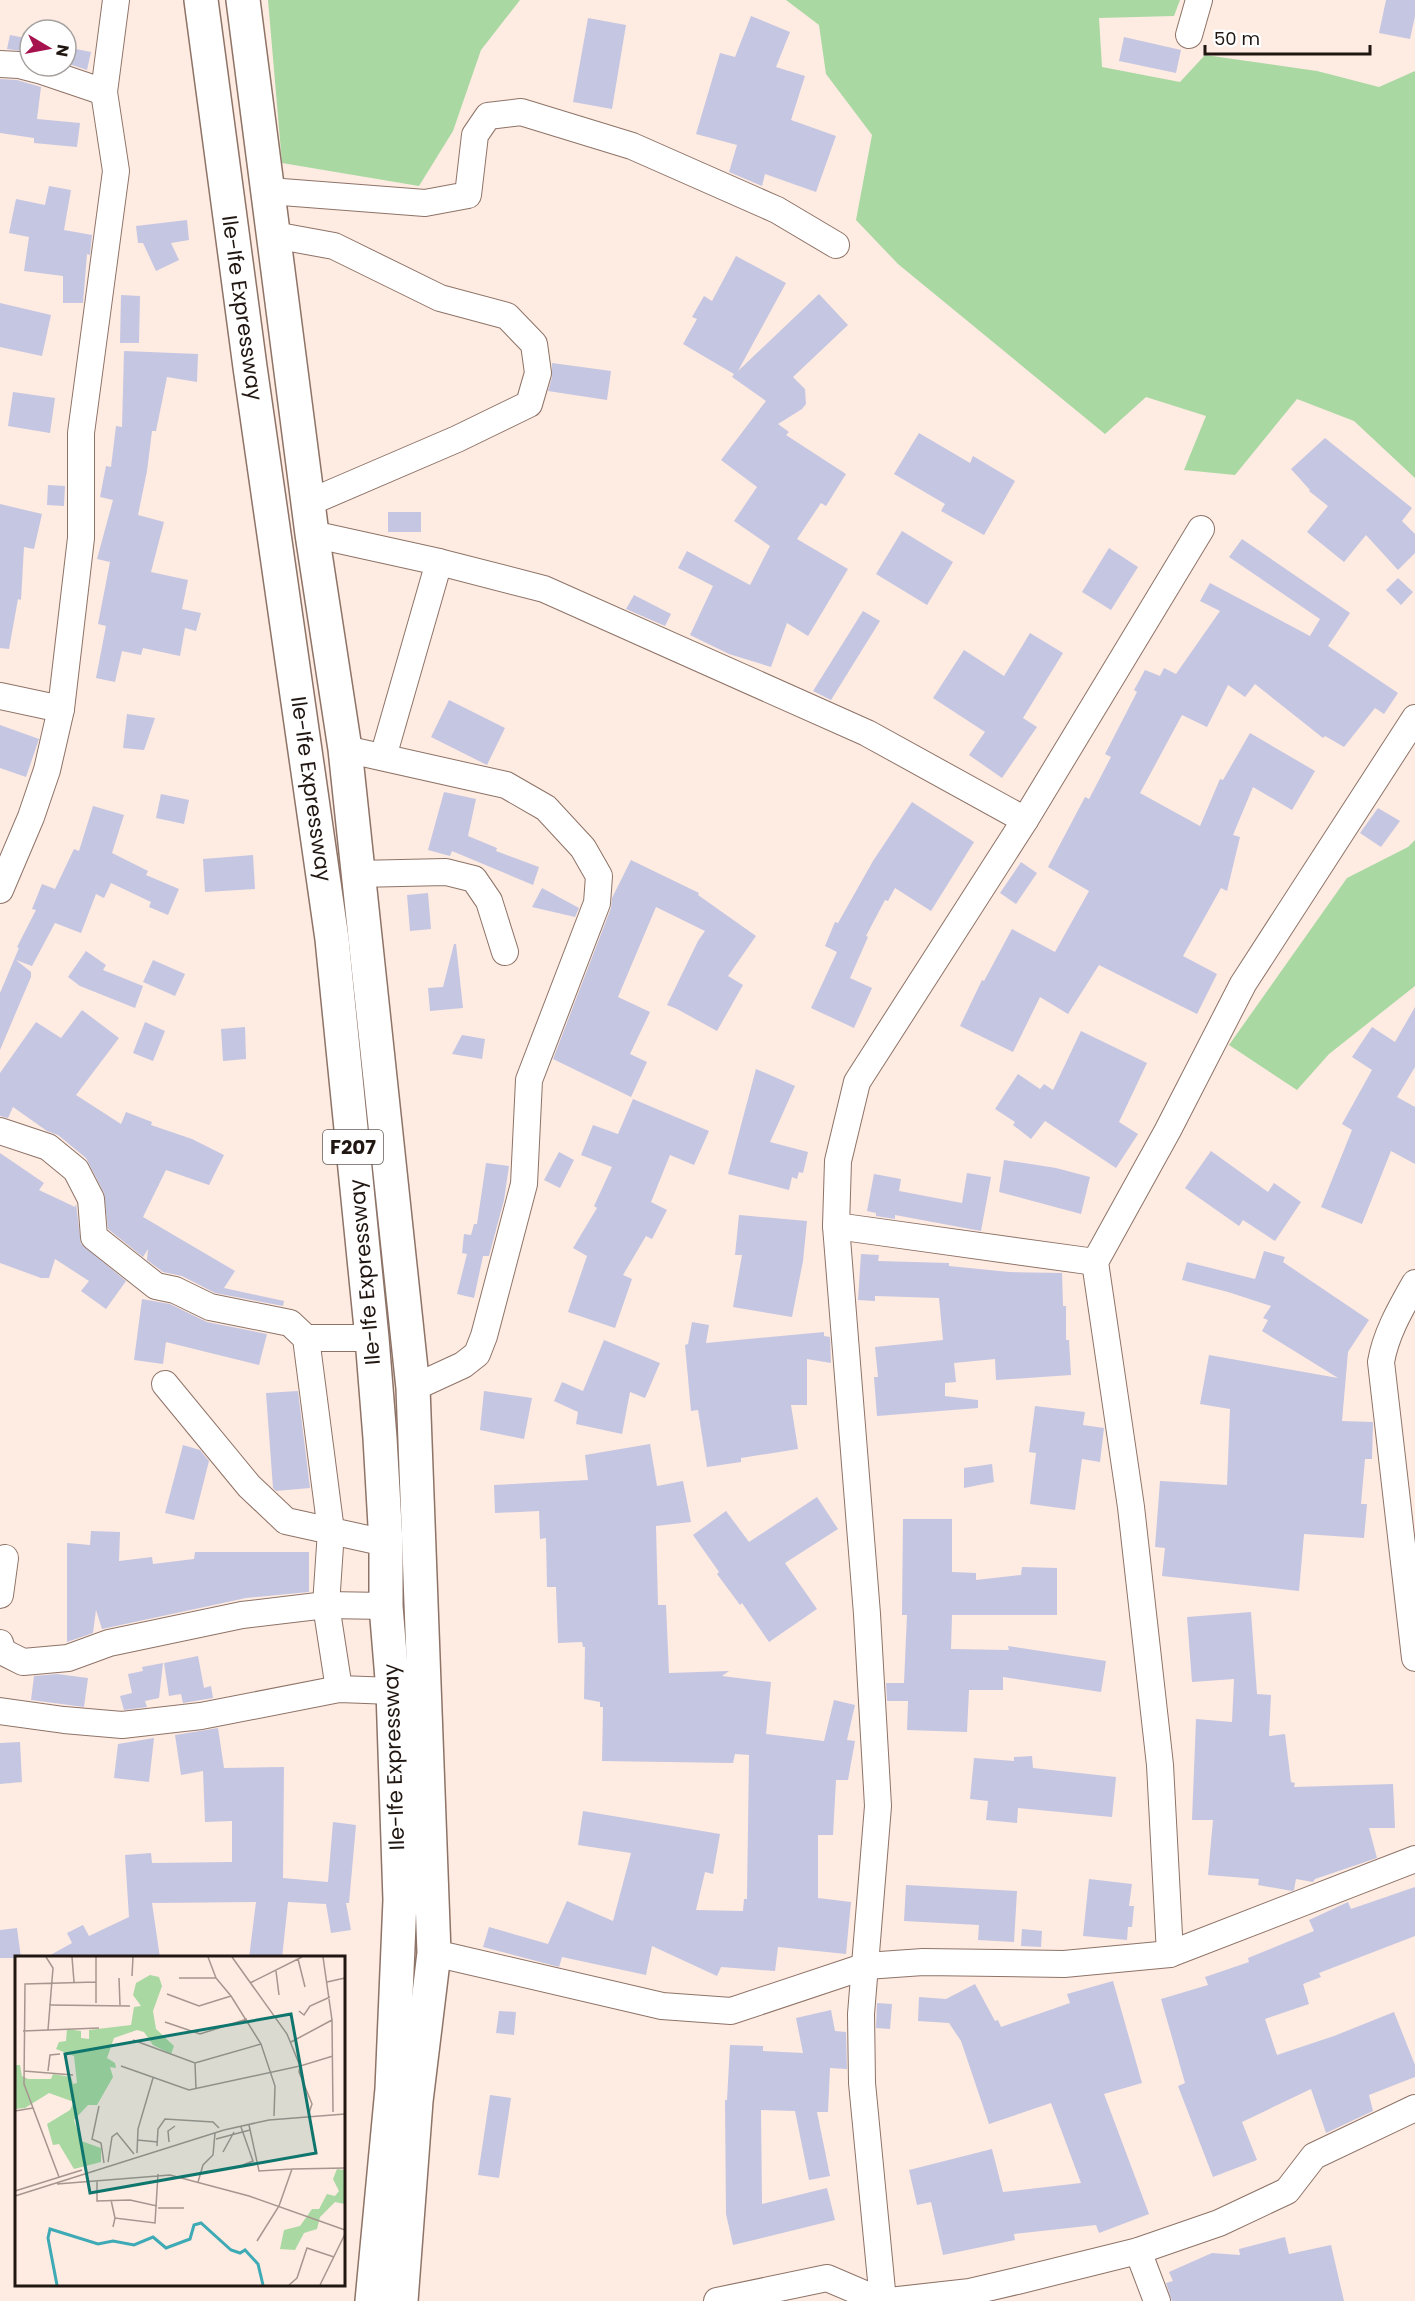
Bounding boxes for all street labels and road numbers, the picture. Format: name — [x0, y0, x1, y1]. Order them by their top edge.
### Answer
street label: Ile-Ife Expressway — [215, 213, 270, 403]
street label: Ile-Ife Expressway — [284, 694, 339, 884]
road number: F207 — [323, 1130, 383, 1164]
street label: Ile-Ife Expressway — [342, 1178, 387, 1366]
street label: Ile-Ife Expressway — [376, 1663, 411, 1851]

